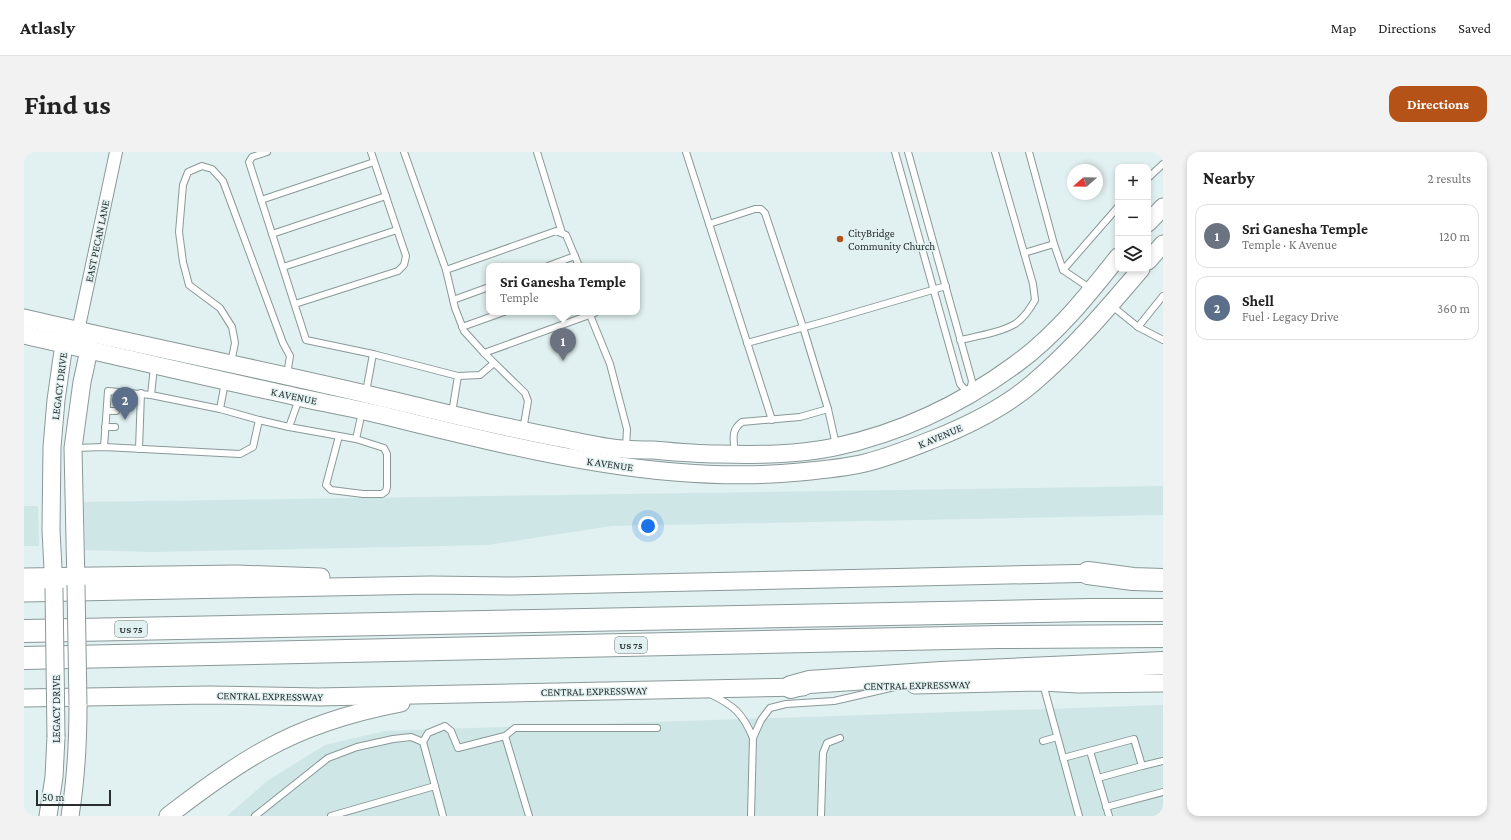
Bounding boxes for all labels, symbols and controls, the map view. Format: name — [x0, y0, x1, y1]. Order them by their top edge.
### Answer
text: Atlasly — [20, 17, 75, 38]
text: Map — [1331, 20, 1356, 36]
text: Directions — [1378, 20, 1436, 36]
text: Saved — [1458, 20, 1491, 36]
button: Directions — [1389, 86, 1487, 122]
text: Find us — [24, 89, 111, 120]
north arrow — [1067, 164, 1103, 200]
map controls — [1115, 164, 1151, 272]
button: + — [1115, 164, 1151, 200]
text: Nearby — [1203, 169, 1255, 188]
text: 2 results — [1428, 171, 1471, 186]
street label: EAST PECAN LANE — [82, 199, 112, 283]
button: − — [1115, 200, 1151, 236]
text: Sri Ganesha Temple — [1242, 221, 1368, 237]
place label: CityBridge Community Church — [848, 227, 935, 253]
text: 1 — [1215, 229, 1219, 244]
text: 120 m — [1439, 229, 1470, 244]
marker: CityBridge Community Church — [835, 234, 845, 244]
button: layers — [1115, 236, 1151, 272]
text: Temple · K Avenue — [1242, 237, 1337, 252]
popup — [486, 263, 640, 315]
text: Sri Ganesha Temple — [500, 274, 626, 290]
text: Temple — [500, 290, 539, 305]
text: Shell — [1242, 293, 1274, 309]
text: 2 — [1214, 301, 1220, 316]
text: 360 m — [1437, 301, 1470, 316]
text: Fuel · Legacy Drive — [1242, 309, 1339, 324]
pin: 1 — [550, 328, 576, 361]
street label: LEGACY DRIVE — [49, 352, 69, 420]
street label: K AVENUE — [270, 385, 318, 407]
pin: 2 — [112, 387, 138, 420]
street label: K AVENUE — [916, 421, 964, 451]
street label: K AVENUE — [586, 455, 634, 473]
your location — [638, 516, 658, 536]
road number: US 75 — [115, 621, 147, 637]
road number: US 75 — [615, 637, 647, 653]
street label: LEGACY DRIVE — [50, 675, 62, 743]
street label: CENTRAL EXPRESSWAY — [864, 678, 971, 692]
street label: CENTRAL EXPRESSWAY — [541, 684, 648, 698]
street label: CENTRAL EXPRESSWAY — [217, 689, 324, 703]
scale bar — [36, 788, 111, 807]
text: 50 m — [42, 791, 64, 803]

